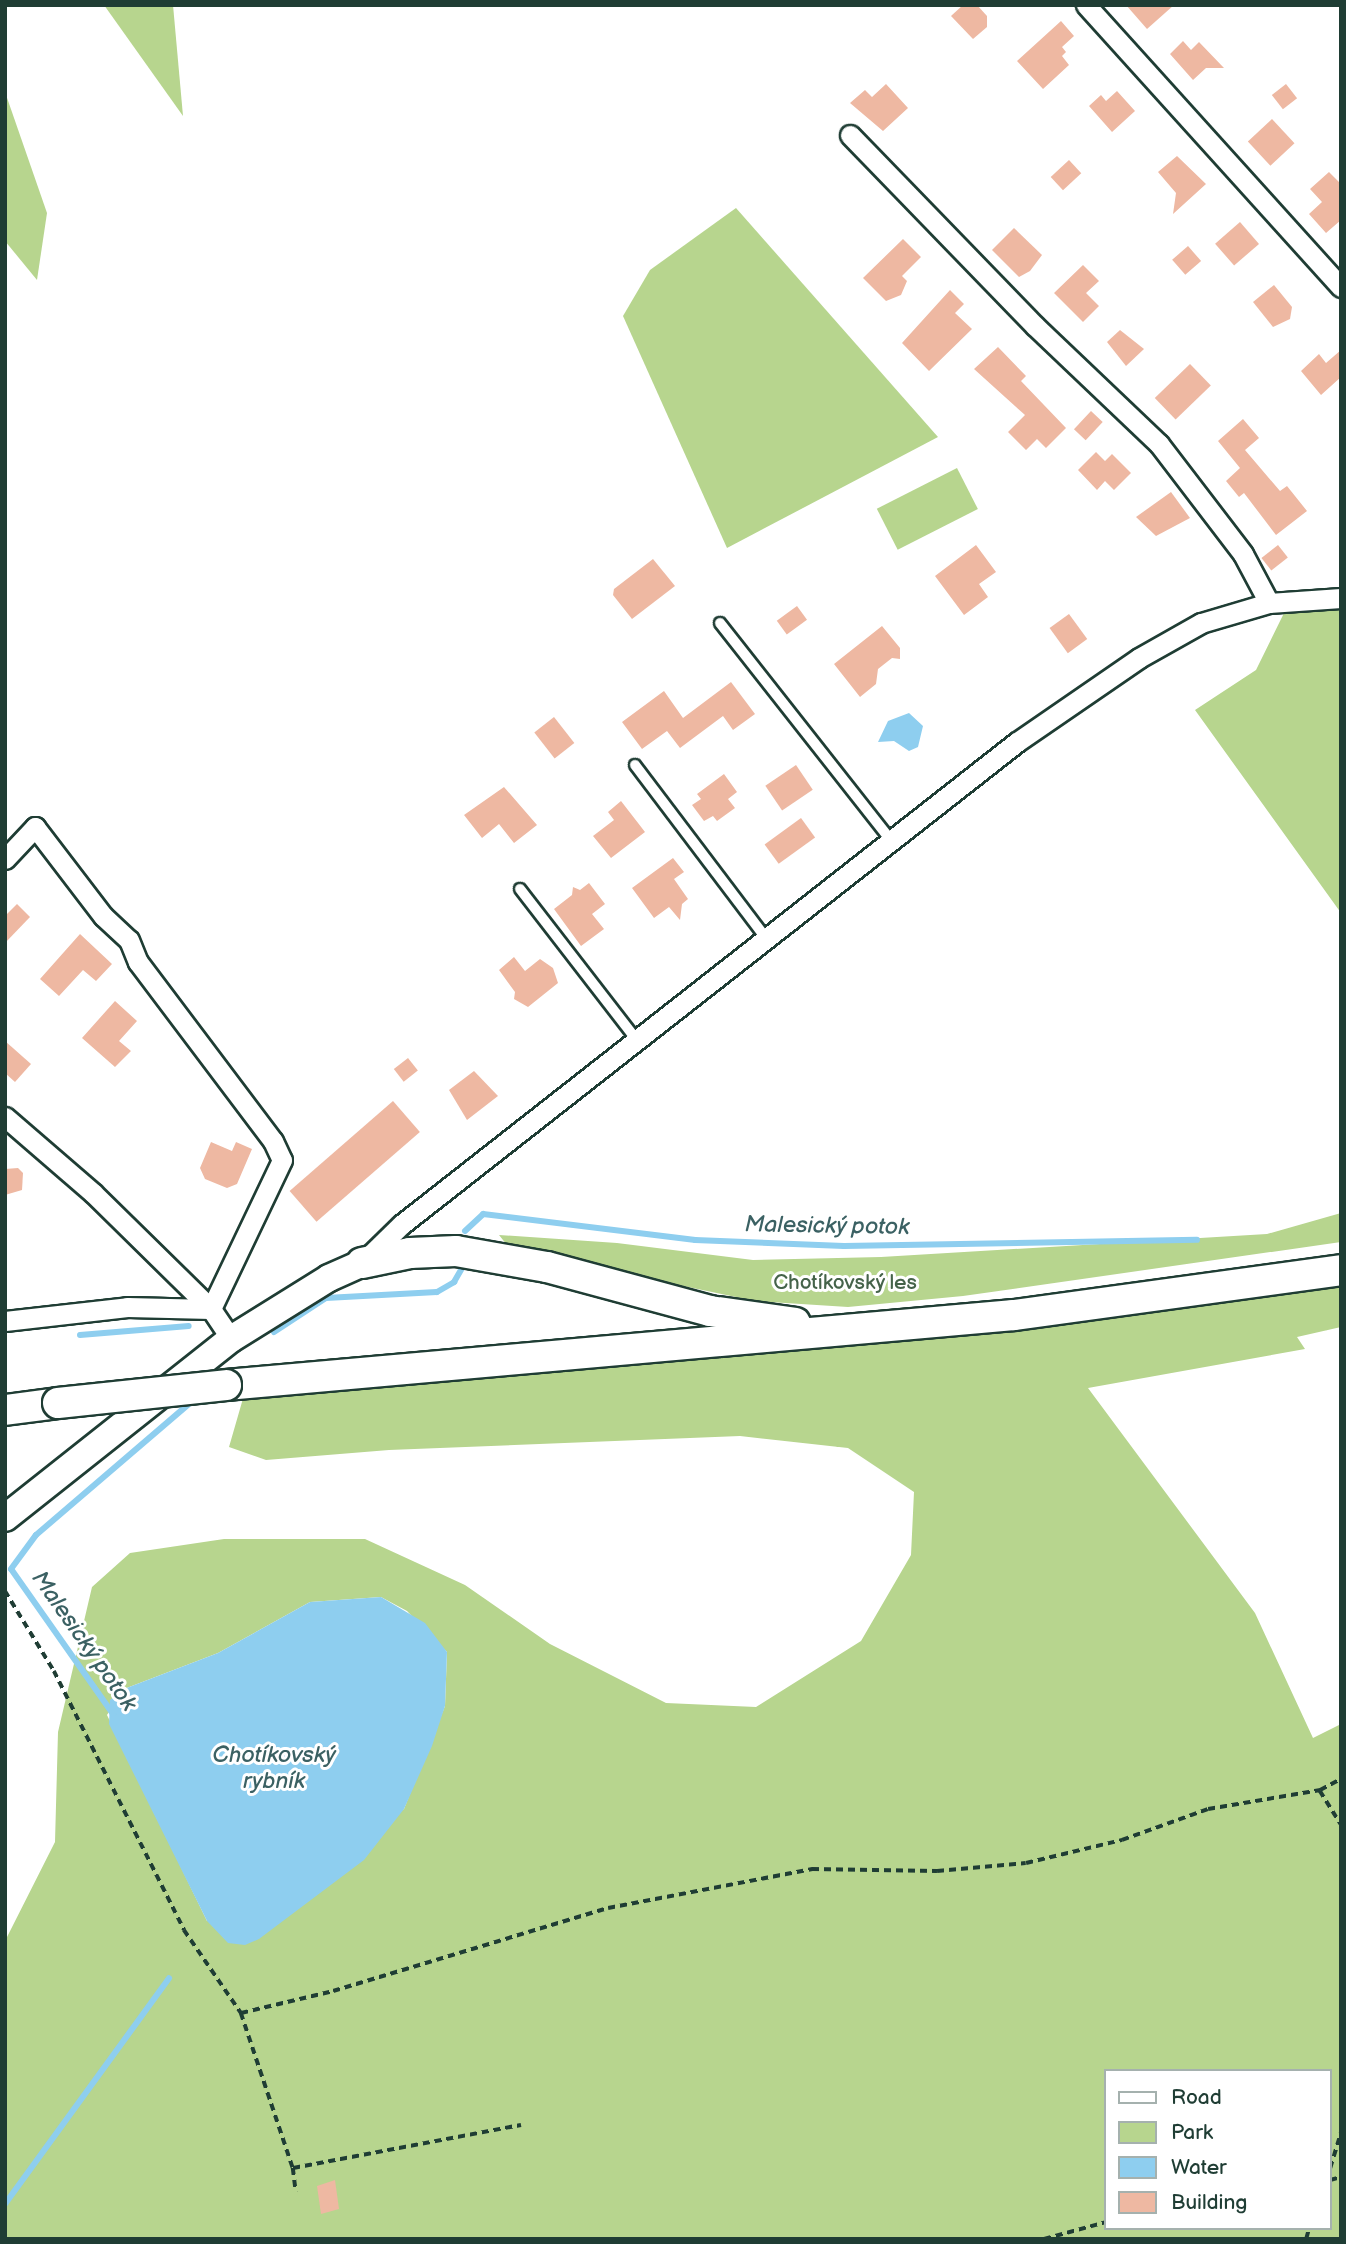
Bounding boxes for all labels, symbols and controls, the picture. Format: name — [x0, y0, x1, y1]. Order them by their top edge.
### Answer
water label: Malesický potok — [744, 1211, 910, 1241]
park label: Chotíkovský les — [772, 1270, 918, 1296]
water label: Malesický potok — [25, 1565, 143, 1717]
water label: Chotíkovský rybník — [212, 1741, 336, 1795]
legend — [1104, 2069, 1332, 2230]
text: Road — [1171, 2085, 1222, 2110]
text: Park — [1171, 2120, 1213, 2145]
text: Water — [1171, 2155, 1227, 2180]
text: Building — [1171, 2190, 1247, 2215]

